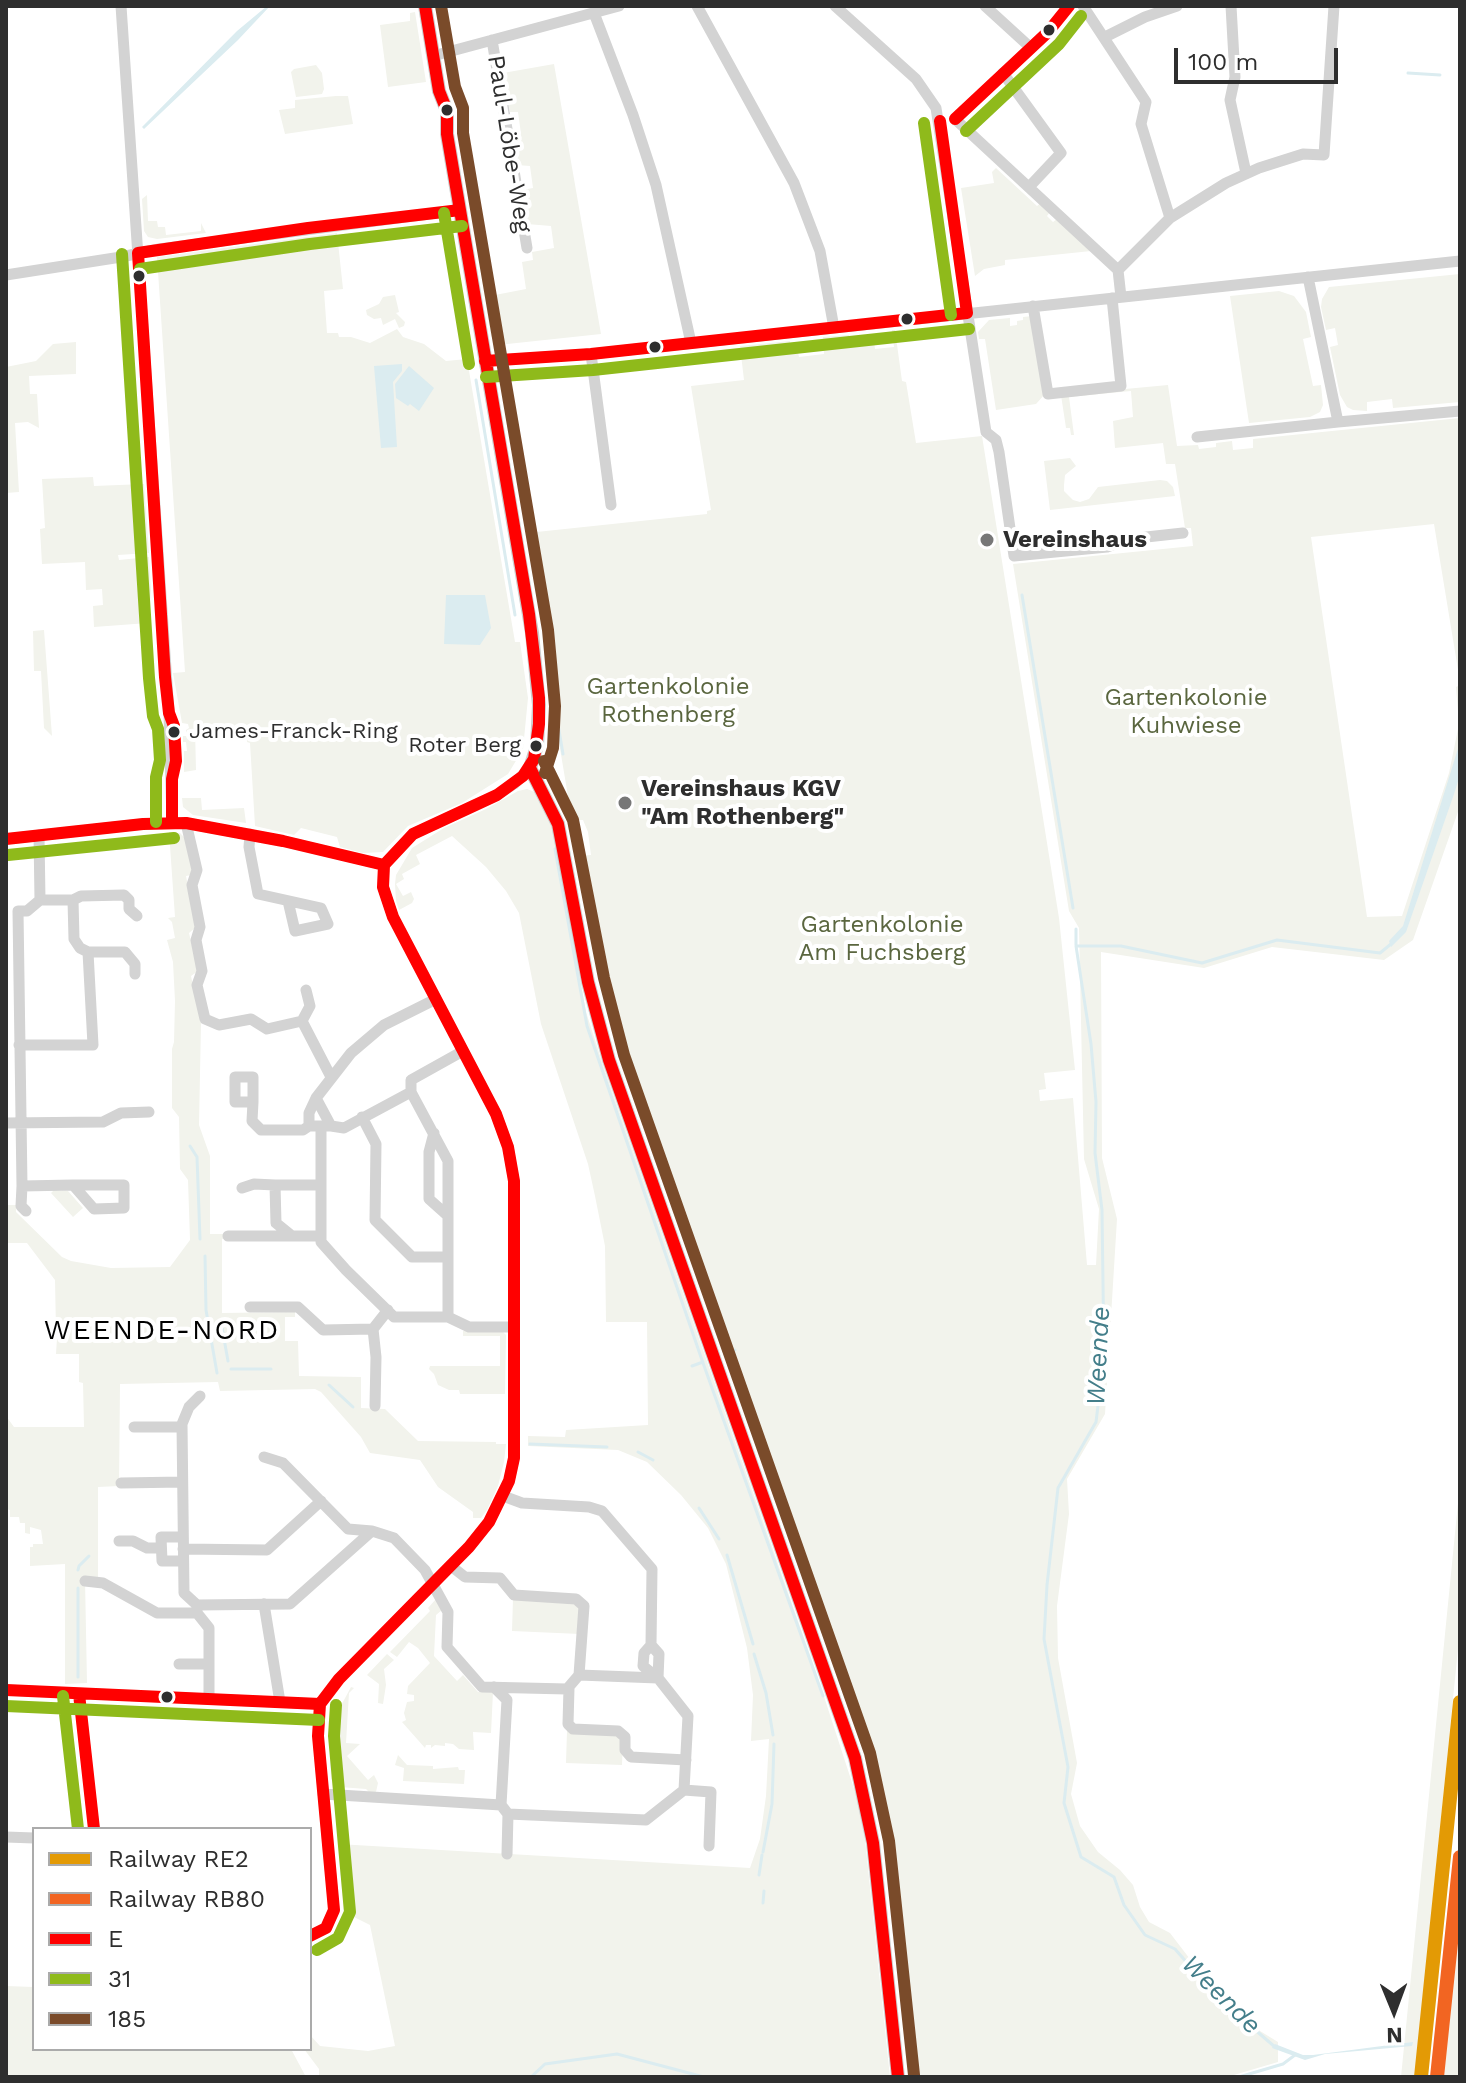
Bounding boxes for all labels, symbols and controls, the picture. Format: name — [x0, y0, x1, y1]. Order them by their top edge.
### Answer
unlabelled marker — [1041, 22, 1057, 38]
scale bar — [1178, 32, 1342, 82]
text: 100 m — [1188, 48, 1258, 76]
street label: Paul-Löbe-Weg — [481, 53, 537, 235]
unlabelled marker — [439, 102, 455, 118]
unlabelled marker — [131, 268, 147, 284]
unlabelled marker — [899, 311, 915, 327]
unlabelled marker — [647, 339, 663, 355]
place label: Vereinshaus — [1003, 526, 1147, 554]
marker: Vereinshaus — [978, 531, 996, 549]
park label: Gartenkolonie Rothenberg — [586, 673, 750, 729]
park label: Gartenkolonie Kuhwiese — [1104, 684, 1268, 740]
place label: James-Franck-Ring — [189, 719, 398, 745]
marker: James-Franck-Ring — [166, 724, 182, 740]
place label: Roter Berg — [408, 733, 521, 759]
marker: Roter Berg — [528, 738, 544, 754]
place label: Vereinshaus KGV "Am Rothenberg" — [641, 775, 844, 831]
marker: Vereinshaus KGV "Am Rothenberg" — [616, 794, 634, 812]
park label: Gartenkolonie Am Fuchsberg — [798, 911, 966, 967]
water label: Weende — [1081, 1305, 1117, 1407]
district label: WEENDE-NORD — [44, 1314, 280, 1348]
unlabelled marker — [159, 1689, 175, 1705]
legend — [32, 1827, 312, 2051]
text: Railway RE2 — [108, 1845, 249, 1873]
text: Railway RB80 — [108, 1885, 265, 1913]
text: E — [108, 1925, 123, 1953]
water label: Weende — [1175, 1949, 1267, 2041]
text: 31 — [108, 1965, 131, 1993]
north arrow — [1354, 1971, 1434, 2051]
text: 185 — [108, 2005, 146, 2033]
text: N — [1386, 2023, 1403, 2048]

